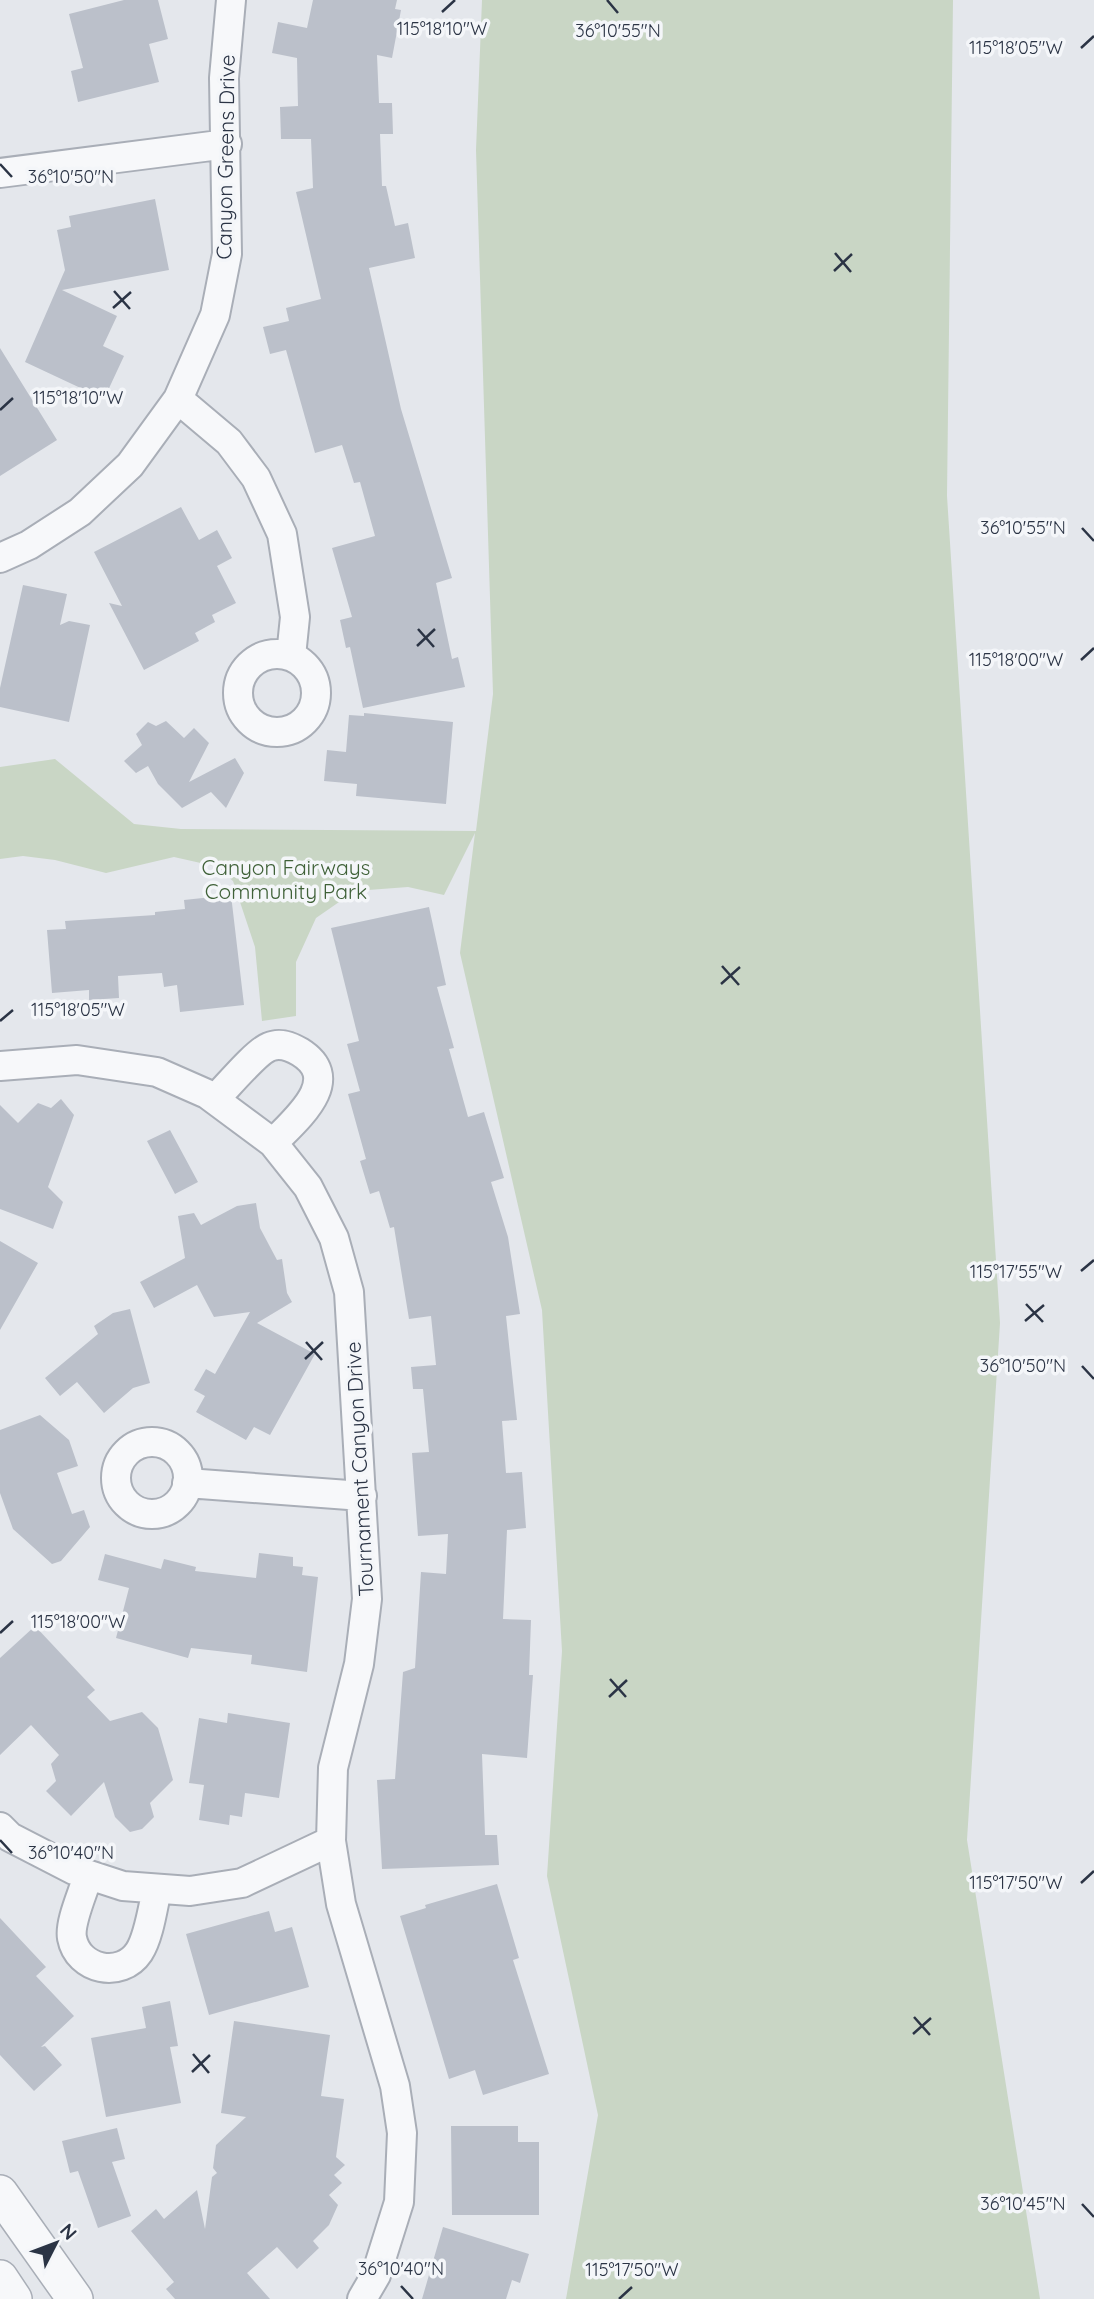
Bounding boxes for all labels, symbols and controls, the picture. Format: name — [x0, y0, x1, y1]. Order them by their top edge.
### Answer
text: 115°18'10"W — [397, 17, 487, 40]
text: 36°10'55"N — [575, 19, 661, 42]
text: 115°18'05"W — [969, 36, 1063, 59]
street label: Canyon Greens Drive — [210, 54, 240, 260]
text: 36°10'50"N — [28, 165, 114, 188]
text: 115°18'10"W — [33, 386, 123, 409]
text: 36°10'55"N — [980, 516, 1066, 539]
text: 115°18'00"W — [969, 648, 1063, 671]
park label: Canyon Fairways Community Park — [202, 854, 370, 904]
text: 115°18'05"W — [31, 998, 125, 1021]
text: 115°17'55"W — [970, 1260, 1062, 1283]
street label: Tournament Canyon Drive — [339, 1341, 379, 1597]
text: 36°10'50"N — [980, 1354, 1066, 1377]
text: 115°18'00"W — [31, 1610, 125, 1633]
text: 36°10'40"N — [28, 1841, 114, 1864]
text: 115°17'50"W — [969, 1871, 1063, 1894]
text: 36°10'45"N — [980, 2192, 1066, 2215]
north arrow — [21, 2208, 91, 2278]
text: N — [55, 2218, 82, 2245]
text: 36°10'40"N — [358, 2257, 444, 2280]
text: 115°17'50"W — [585, 2258, 679, 2281]

